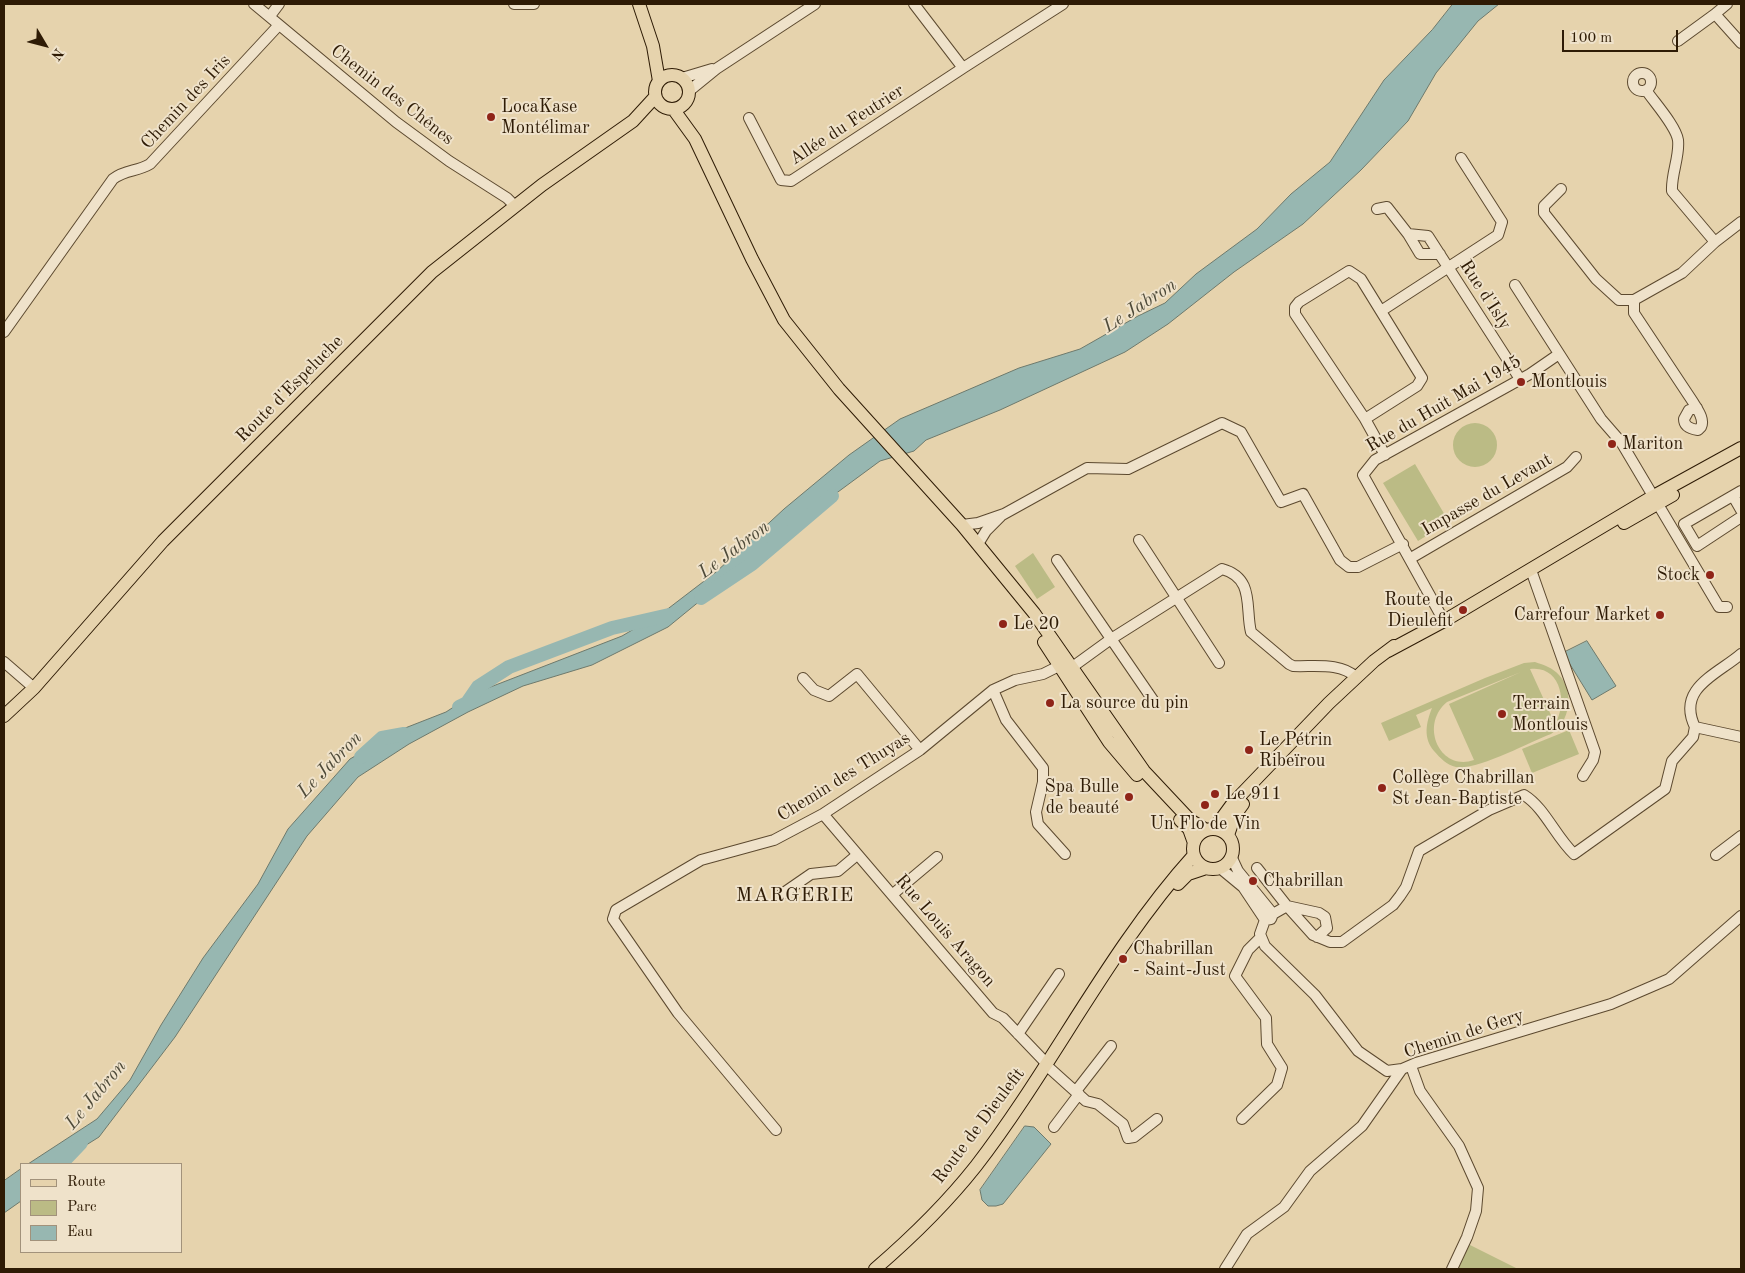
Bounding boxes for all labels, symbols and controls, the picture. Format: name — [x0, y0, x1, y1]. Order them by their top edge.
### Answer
north arrow — [20, 20, 70, 70]
scale bar — [1565, 20, 1681, 52]
text: 100 m — [1570, 31, 1612, 46]
street label: Chemin des Chênes — [326, 40, 458, 150]
text: N — [48, 46, 66, 63]
street label: Chemin des Iris — [137, 50, 235, 154]
street label: Allée du Feutrier — [786, 80, 908, 170]
place label: LocaKase Montélimar — [501, 96, 590, 138]
marker: LocaKase Montélimar — [485, 111, 497, 123]
street label: Rue d'Isly — [1454, 256, 1516, 334]
water label: Le Jabron — [1099, 274, 1181, 338]
street label: Route d'Espeluche — [232, 331, 348, 447]
street label: Rue du Huit Mai 1945 — [1363, 351, 1525, 457]
place label: Montlouis — [1531, 371, 1607, 393]
marker: Montlouis — [1515, 376, 1527, 388]
place label: Mariton — [1622, 433, 1683, 455]
marker: Mariton — [1606, 438, 1618, 450]
street label: Impasse du Levant — [1418, 449, 1556, 541]
water label: Le Jabron — [694, 516, 774, 584]
place label: Stock — [1656, 564, 1700, 586]
marker: Stock — [1704, 569, 1716, 581]
place label: Route de Dieulefit — [1384, 589, 1453, 632]
marker: Route de Dieulefit — [1457, 604, 1469, 616]
place label: Carrefour Market — [1514, 604, 1650, 626]
marker: Carrefour Market — [1654, 609, 1666, 621]
place label: Le 20 — [1013, 613, 1059, 635]
marker: Le 20 — [997, 618, 1009, 630]
place label: La source du pin — [1060, 692, 1189, 714]
place label: Terrain Montlouis — [1512, 693, 1588, 736]
marker: La source du pin — [1044, 697, 1056, 709]
marker: Terrain Montlouis — [1496, 708, 1508, 720]
water label: Le Jabron — [293, 727, 367, 803]
street label: Chemin des Thuyas — [774, 727, 914, 827]
place label: Le Pétrin Ribeïrou — [1259, 729, 1332, 772]
marker: Le Pétrin Ribeïrou — [1243, 744, 1255, 756]
place label: Collège Chabrillan St Jean-Baptiste — [1392, 767, 1535, 810]
place label: Spa Bulle de beauté — [1045, 776, 1119, 819]
marker: Collège Chabrillan St Jean-Baptiste — [1376, 782, 1388, 794]
place label: Le 911 — [1225, 783, 1282, 805]
marker: Le 911 — [1209, 788, 1221, 800]
marker: Spa Bulle de beauté — [1123, 791, 1135, 803]
marker: Un Flo de Vin — [1199, 799, 1211, 811]
place label: Un Flo de Vin — [1150, 813, 1260, 835]
street label: Rue Louis Aragon — [890, 870, 1000, 992]
place label: Chabrillan — [1263, 870, 1344, 892]
marker: Chabrillan — [1247, 875, 1259, 887]
district label: MARGERIE — [735, 884, 855, 908]
place label: Chabrillan - Saint-Just — [1133, 938, 1226, 981]
marker: Chabrillan - Saint-Just — [1117, 953, 1129, 965]
street label: Chemin de Gery — [1401, 1004, 1527, 1064]
water label: Le Jabron — [60, 1056, 132, 1134]
street label: Route de Dieulefit — [928, 1064, 1030, 1188]
legend — [20, 1163, 182, 1253]
text: Route — [67, 1175, 105, 1190]
text: Parc — [67, 1200, 97, 1215]
text: Eau — [67, 1225, 93, 1240]

